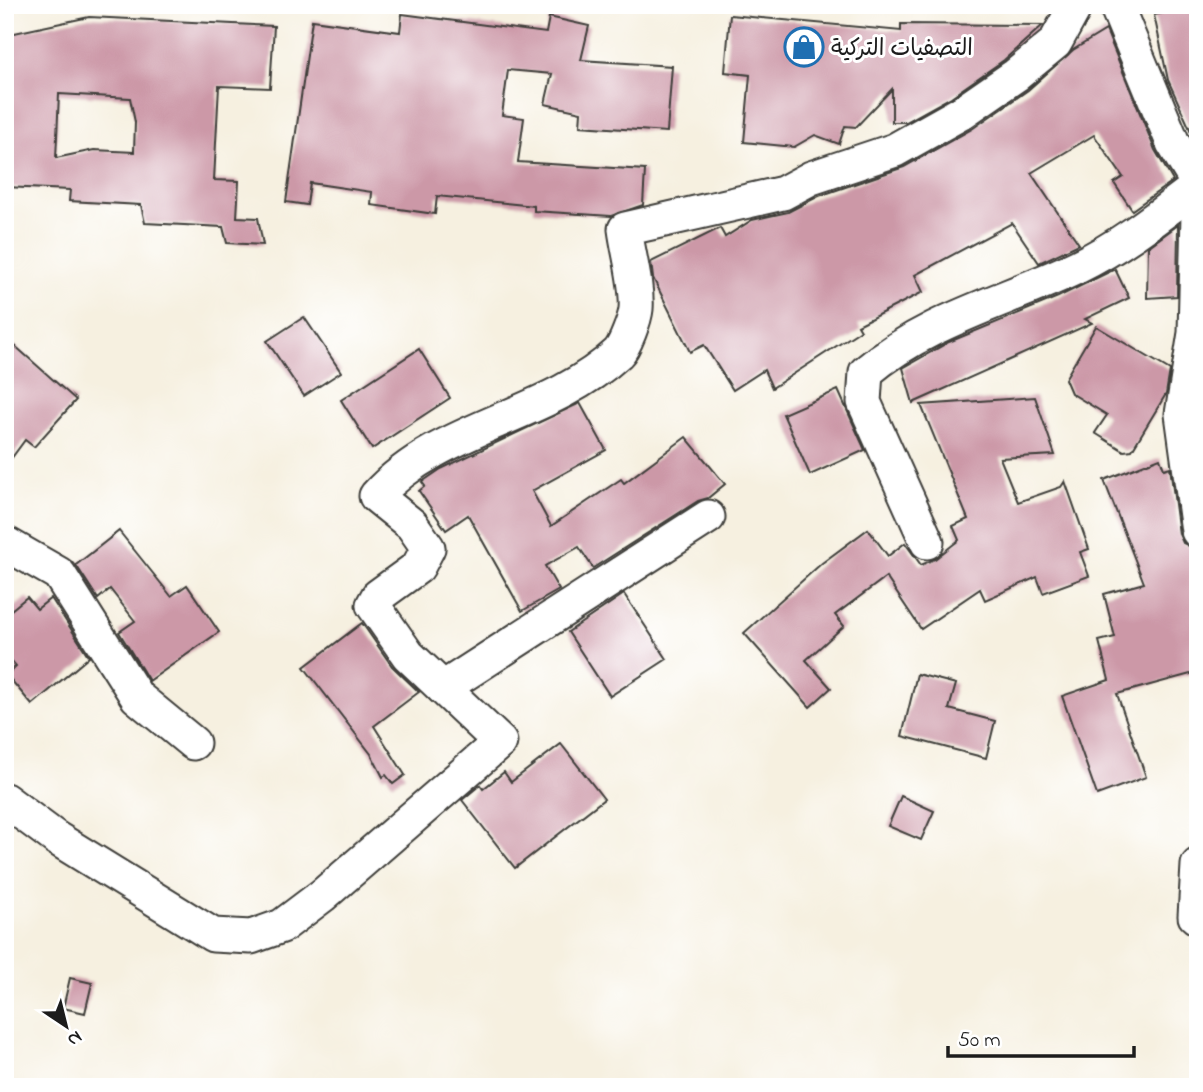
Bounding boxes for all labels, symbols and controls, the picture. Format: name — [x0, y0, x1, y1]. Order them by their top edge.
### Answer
shop icon: التصفيات التركية — [783, 26, 825, 68]
place label: التصفيات التركية — [831, 33, 973, 66]
north arrow — [32, 990, 102, 1060]
scale bar — [948, 1015, 1133, 1059]
text: N — [61, 1023, 87, 1053]
text: 50 m — [958, 1026, 1001, 1056]

